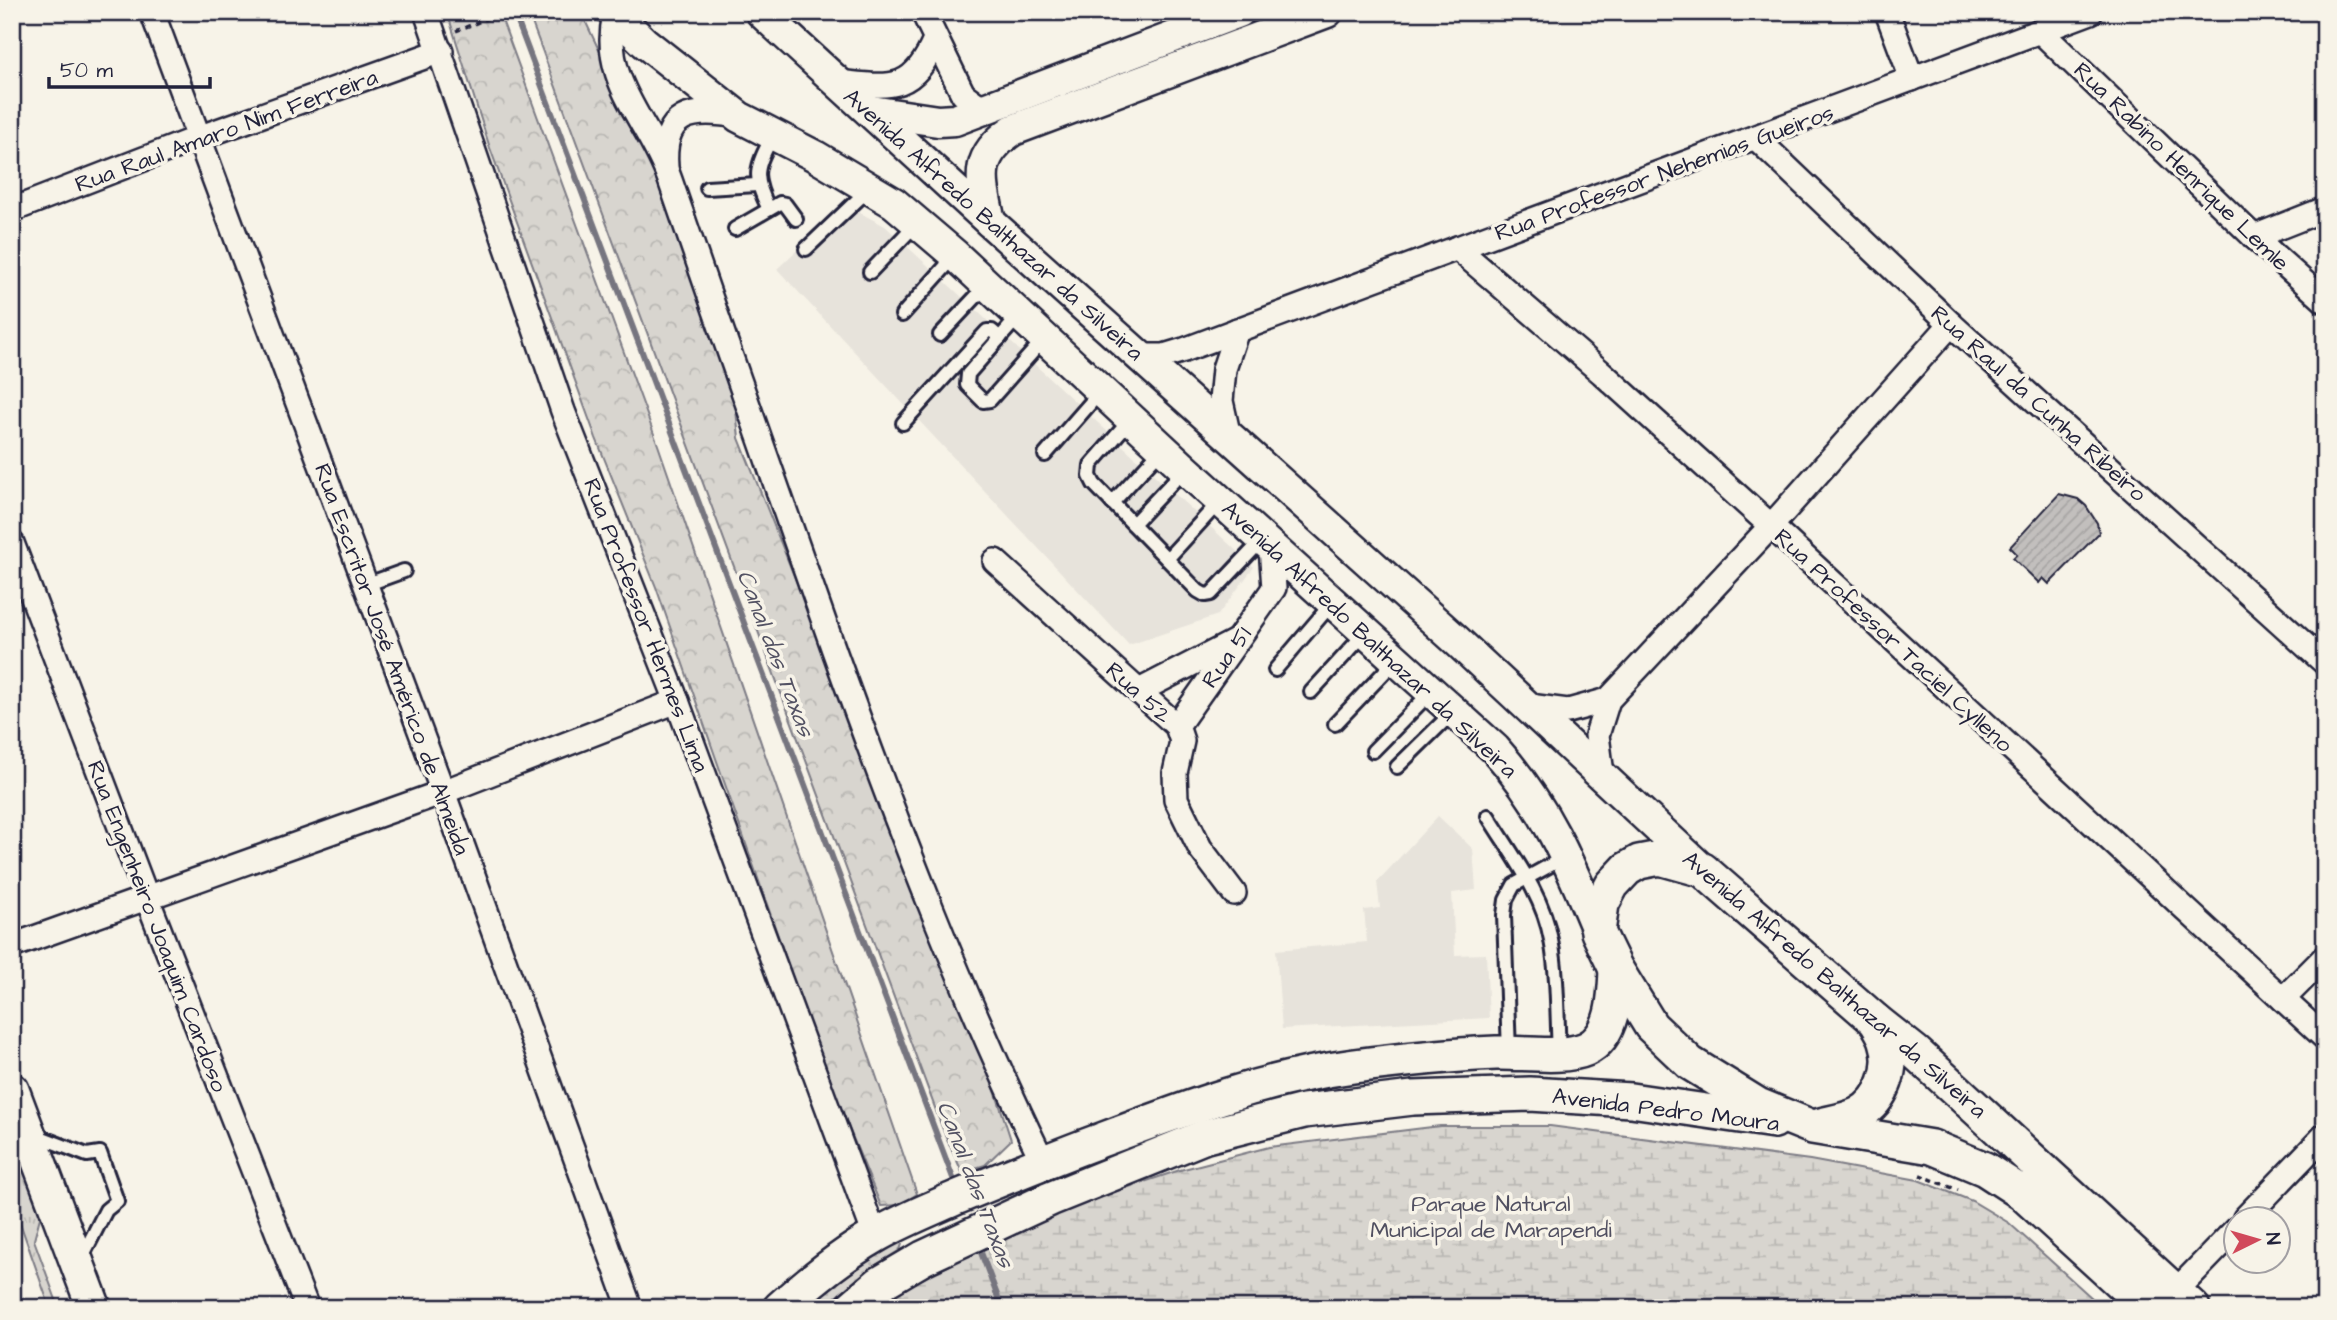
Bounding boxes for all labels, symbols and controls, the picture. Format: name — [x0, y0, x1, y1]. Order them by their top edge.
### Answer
scale bar — [49, 46, 210, 90]
street label: Rua Rabino Henrique Lemle — [2066, 55, 2296, 278]
text: 50 m — [60, 56, 114, 85]
street label: Rua Raul Amaro Nim Ferreira — [71, 61, 382, 201]
street label: Avenida Alfredo Balthazar da Silveira — [836, 81, 1151, 369]
street label: Rua Professor Nehemias Gueiros — [1490, 97, 1838, 249]
street label: Rua Raul da Cunha Ribeiro — [1923, 298, 2153, 509]
street label: Rua Escritor José Américo de Almeida — [306, 459, 478, 860]
street label: Rua Professor Hermes Lima — [575, 474, 717, 777]
street label: Avenida Alfredo Balthazar da Silveira — [1214, 494, 1524, 786]
street label: Rua Professor Taciel Cylleno — [1766, 521, 2020, 761]
water label: Canal das Taxas — [728, 565, 823, 743]
street label: Rua 51 — [1194, 620, 1260, 695]
street label: Rua 52 — [1098, 655, 1178, 731]
street label: Rua Engenheiro Joaquim Cardoso — [78, 756, 235, 1097]
street label: Avenida Alfredo Balthazar da Silveira — [1675, 844, 1994, 1126]
street label: Avenida Pedro Moura — [1550, 1080, 1782, 1140]
water label: Canal das Taxas — [928, 1096, 1023, 1274]
park label: Parque Natural Municipal de Marapendi — [1370, 1188, 1612, 1246]
north arrow — [2222, 1204, 2292, 1274]
text: N — [2258, 1232, 2286, 1246]

